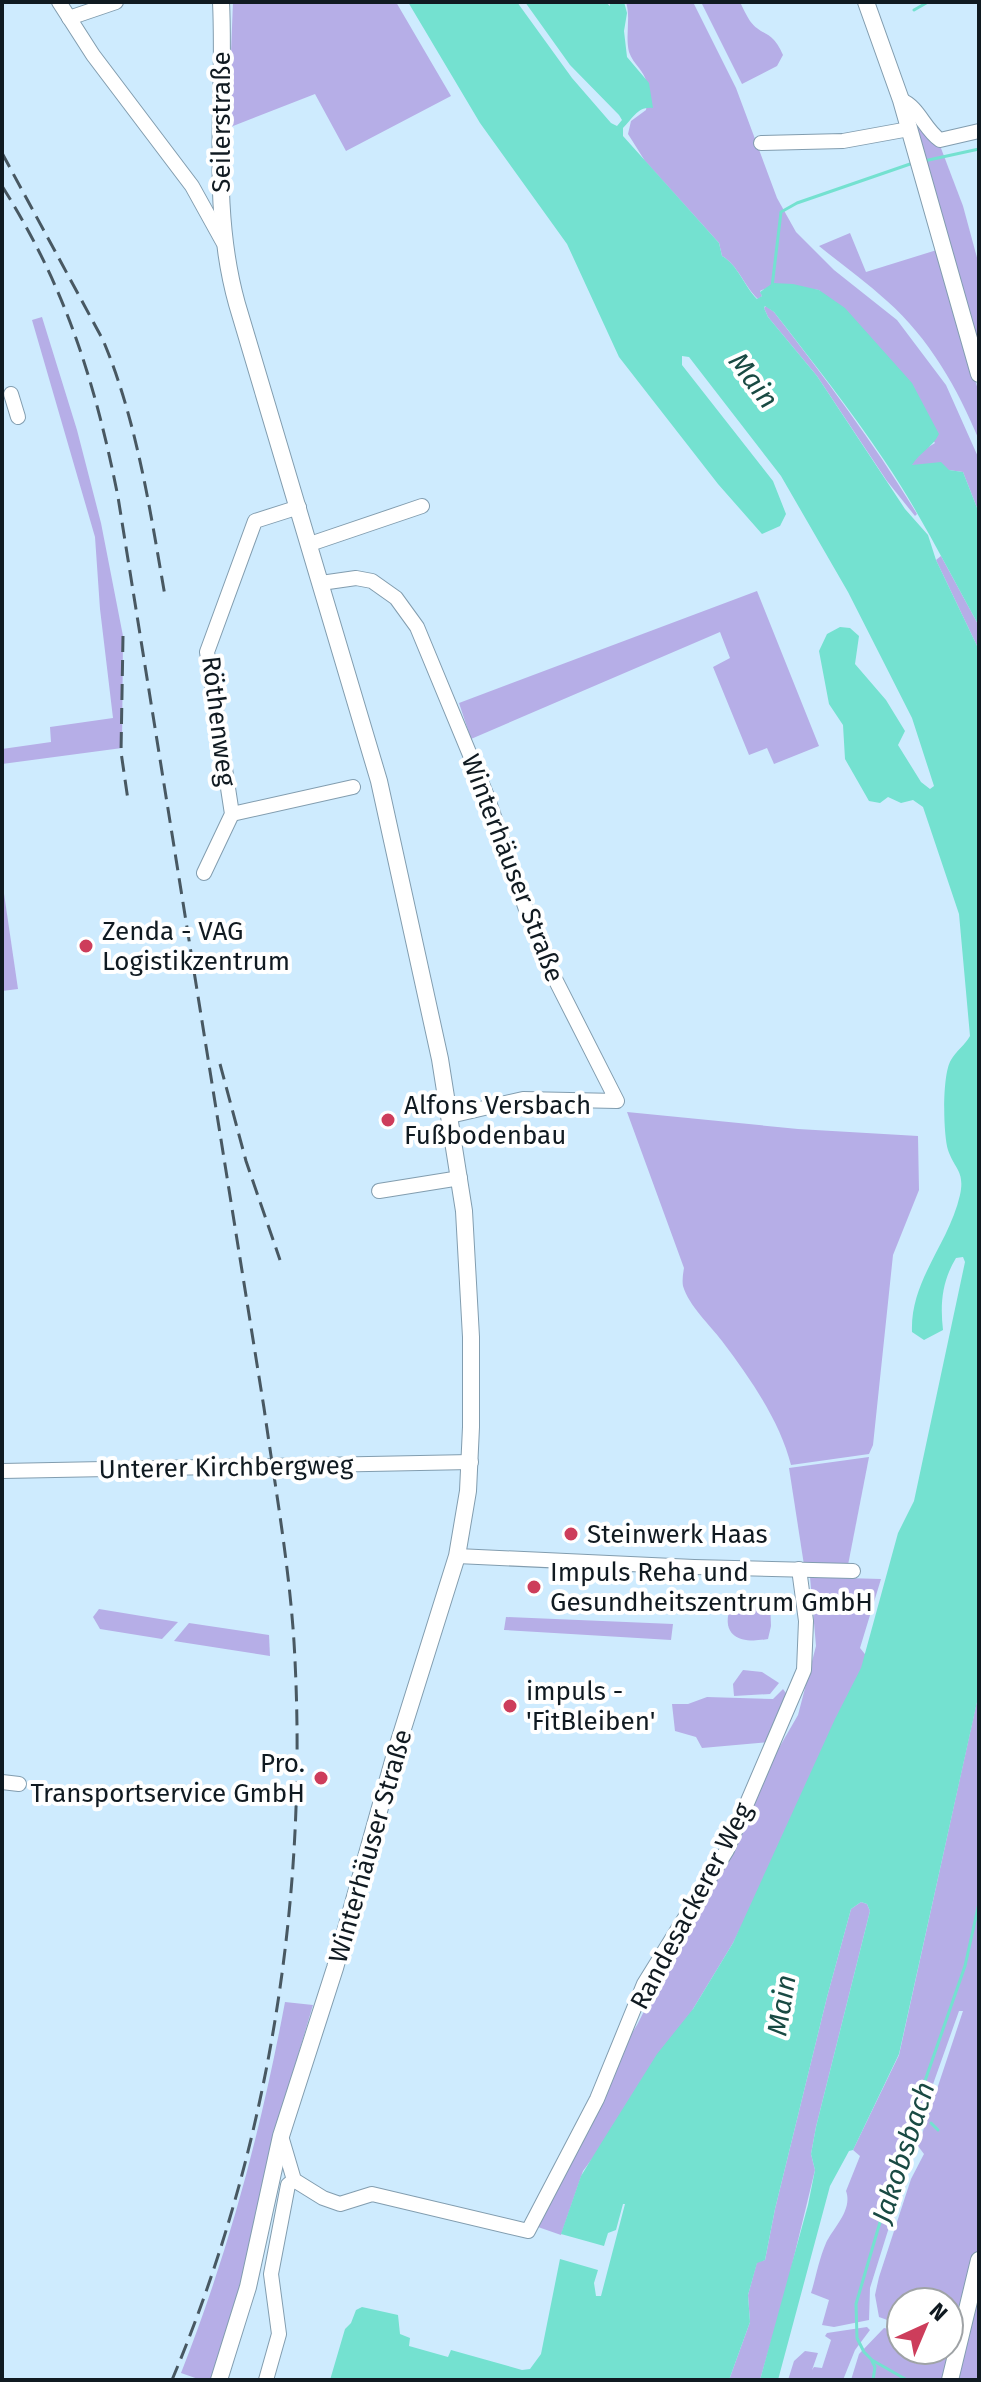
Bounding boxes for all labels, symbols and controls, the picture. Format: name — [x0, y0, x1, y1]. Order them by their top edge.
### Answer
street label: Seilerstraße — [206, 51, 237, 193]
water label: Main — [722, 346, 785, 415]
street label: Röthenweg — [195, 654, 242, 788]
street label: Winterhäuser Straße — [455, 750, 570, 986]
place label: Zenda - VAG Logistikzentrum — [102, 916, 290, 977]
marker: Zenda - VAG Logistikzentrum — [77, 937, 95, 955]
place label: Alfons Versbach Fußbodenbau — [404, 1090, 591, 1151]
marker: Alfons Versbach Fußbodenbau — [379, 1111, 397, 1129]
street label: Unterer Kirchbergweg — [98, 1450, 354, 1485]
place label: Steinwerk Haas — [587, 1519, 768, 1550]
marker: Steinwerk Haas — [562, 1525, 580, 1543]
place label: Impuls Reha und Gesundheitszentrum GmbH — [550, 1557, 873, 1618]
marker: Impuls Reha und Gesundheitszentrum GmbH — [525, 1578, 543, 1596]
place label: impuls - 'FitBleiben' — [526, 1676, 655, 1737]
marker: impuls - 'FitBleiben' — [501, 1697, 519, 1715]
street label: Winterhäuser Straße — [322, 1726, 419, 1966]
place label: Pro. Transportservice GmbH — [30, 1748, 305, 1809]
marker: Pro. Transportservice GmbH — [312, 1769, 330, 1787]
street label: Randesackerer Weg — [624, 1797, 759, 2015]
water label: Main — [760, 1972, 803, 2038]
water label: Jakobsbach — [865, 2077, 942, 2229]
north arrow — [885, 2286, 965, 2366]
text: N — [924, 2297, 953, 2327]

